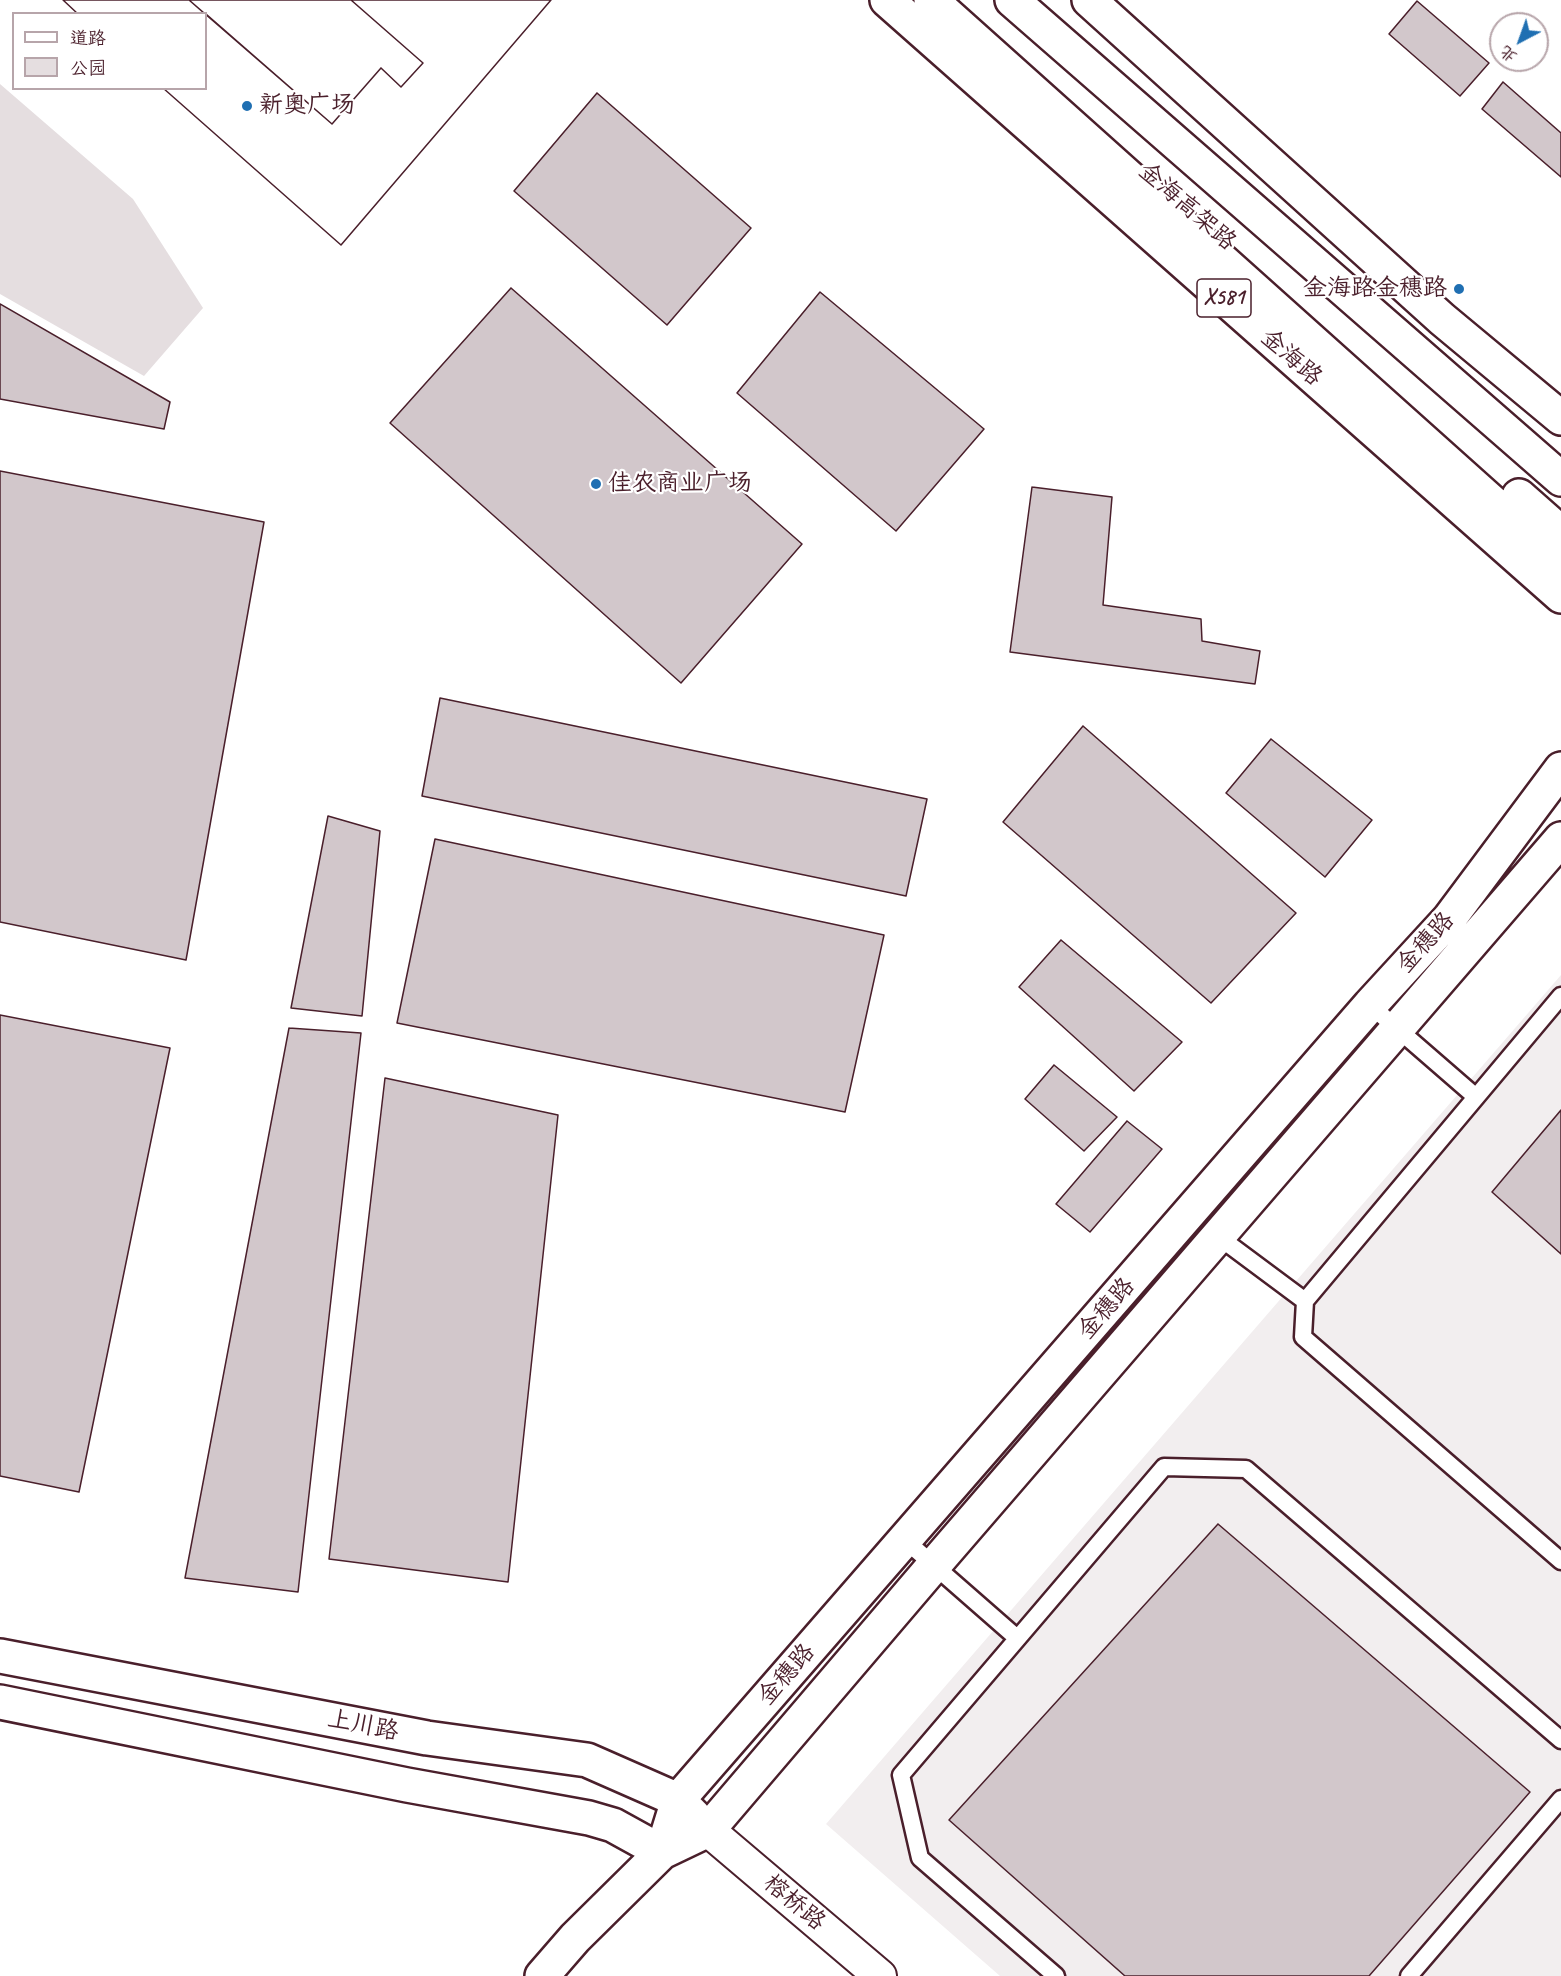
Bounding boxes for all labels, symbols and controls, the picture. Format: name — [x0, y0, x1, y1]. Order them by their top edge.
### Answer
legend — [12, 12, 207, 90]
north arrow — [1489, 12, 1549, 72]
text: 道路 — [70, 27, 106, 49]
text: 北 — [1496, 41, 1521, 67]
text: 公园 — [70, 57, 106, 79]
place label: 新奥广场 — [259, 92, 355, 120]
marker: 新奥广场 — [240, 99, 254, 113]
street label: 金海高架路 — [1132, 157, 1242, 257]
place label: 金海路金穗路 — [1303, 275, 1447, 303]
road number: X581 — [1197, 279, 1251, 317]
marker: 金海路金穗路 — [1452, 282, 1466, 296]
street label: 金海路 — [1254, 324, 1328, 392]
place label: 佳农商业广场 — [608, 470, 752, 498]
marker: 佳农商业广场 — [589, 477, 603, 491]
street label: 金穗路 — [1391, 907, 1461, 979]
street label: 金穗路 — [1073, 1272, 1141, 1346]
street label: 金穗路 — [753, 1638, 821, 1712]
street label: 上川路 — [325, 1705, 401, 1747]
street label: 榕桥路 — [757, 1869, 831, 1937]

